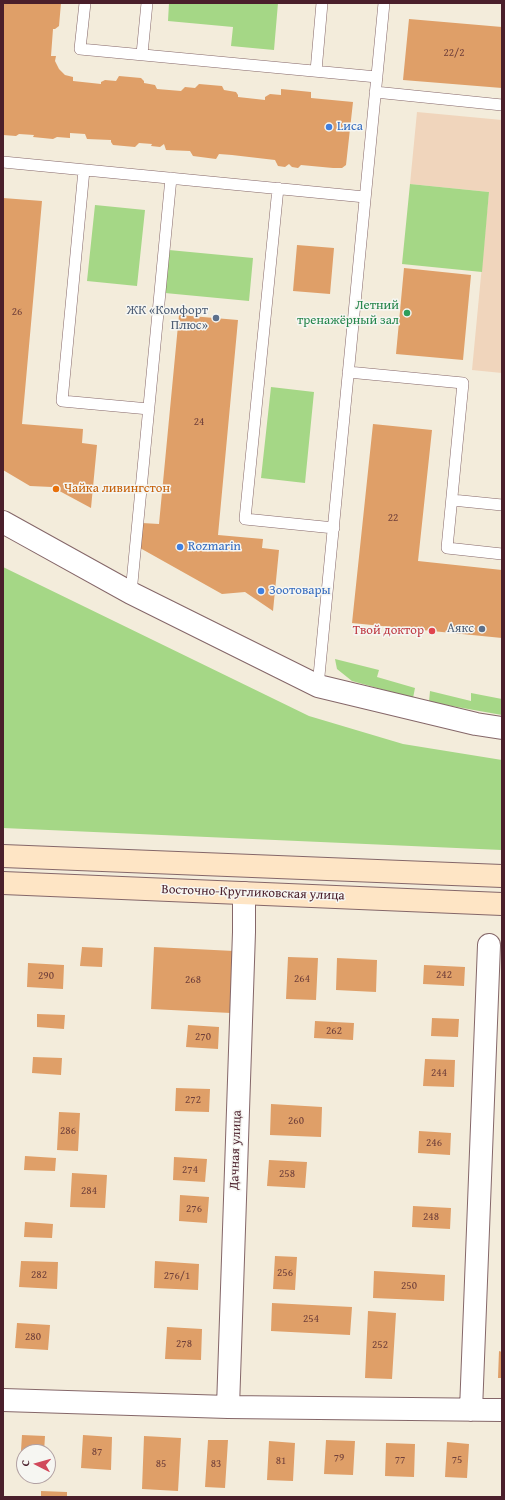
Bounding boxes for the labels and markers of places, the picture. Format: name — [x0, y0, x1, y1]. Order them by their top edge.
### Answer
place label: Lиса — [337, 119, 363, 135]
marker: Lиса — [324, 122, 334, 132]
place label: Летний тренажёрный зал — [297, 298, 399, 329]
place label: ЖК «Комфорт Плюс» — [127, 303, 208, 334]
marker: Летний тренажёрный зал — [402, 308, 412, 318]
marker: ЖК «Комфорт Плюс» — [211, 313, 221, 323]
place label: Чайка ливингстон — [64, 481, 170, 497]
marker: Чайка ливингстон — [51, 484, 61, 494]
place label: Rozmarin — [188, 539, 241, 555]
marker: Rozmarin — [175, 542, 185, 552]
place label: Зоотовары — [269, 583, 331, 599]
marker: Зоотовары — [256, 586, 266, 596]
place label: Аякс — [447, 621, 474, 637]
place label: Твой доктор — [353, 623, 424, 639]
marker: Аякс — [477, 624, 487, 634]
marker: Твой доктор — [427, 626, 437, 636]

